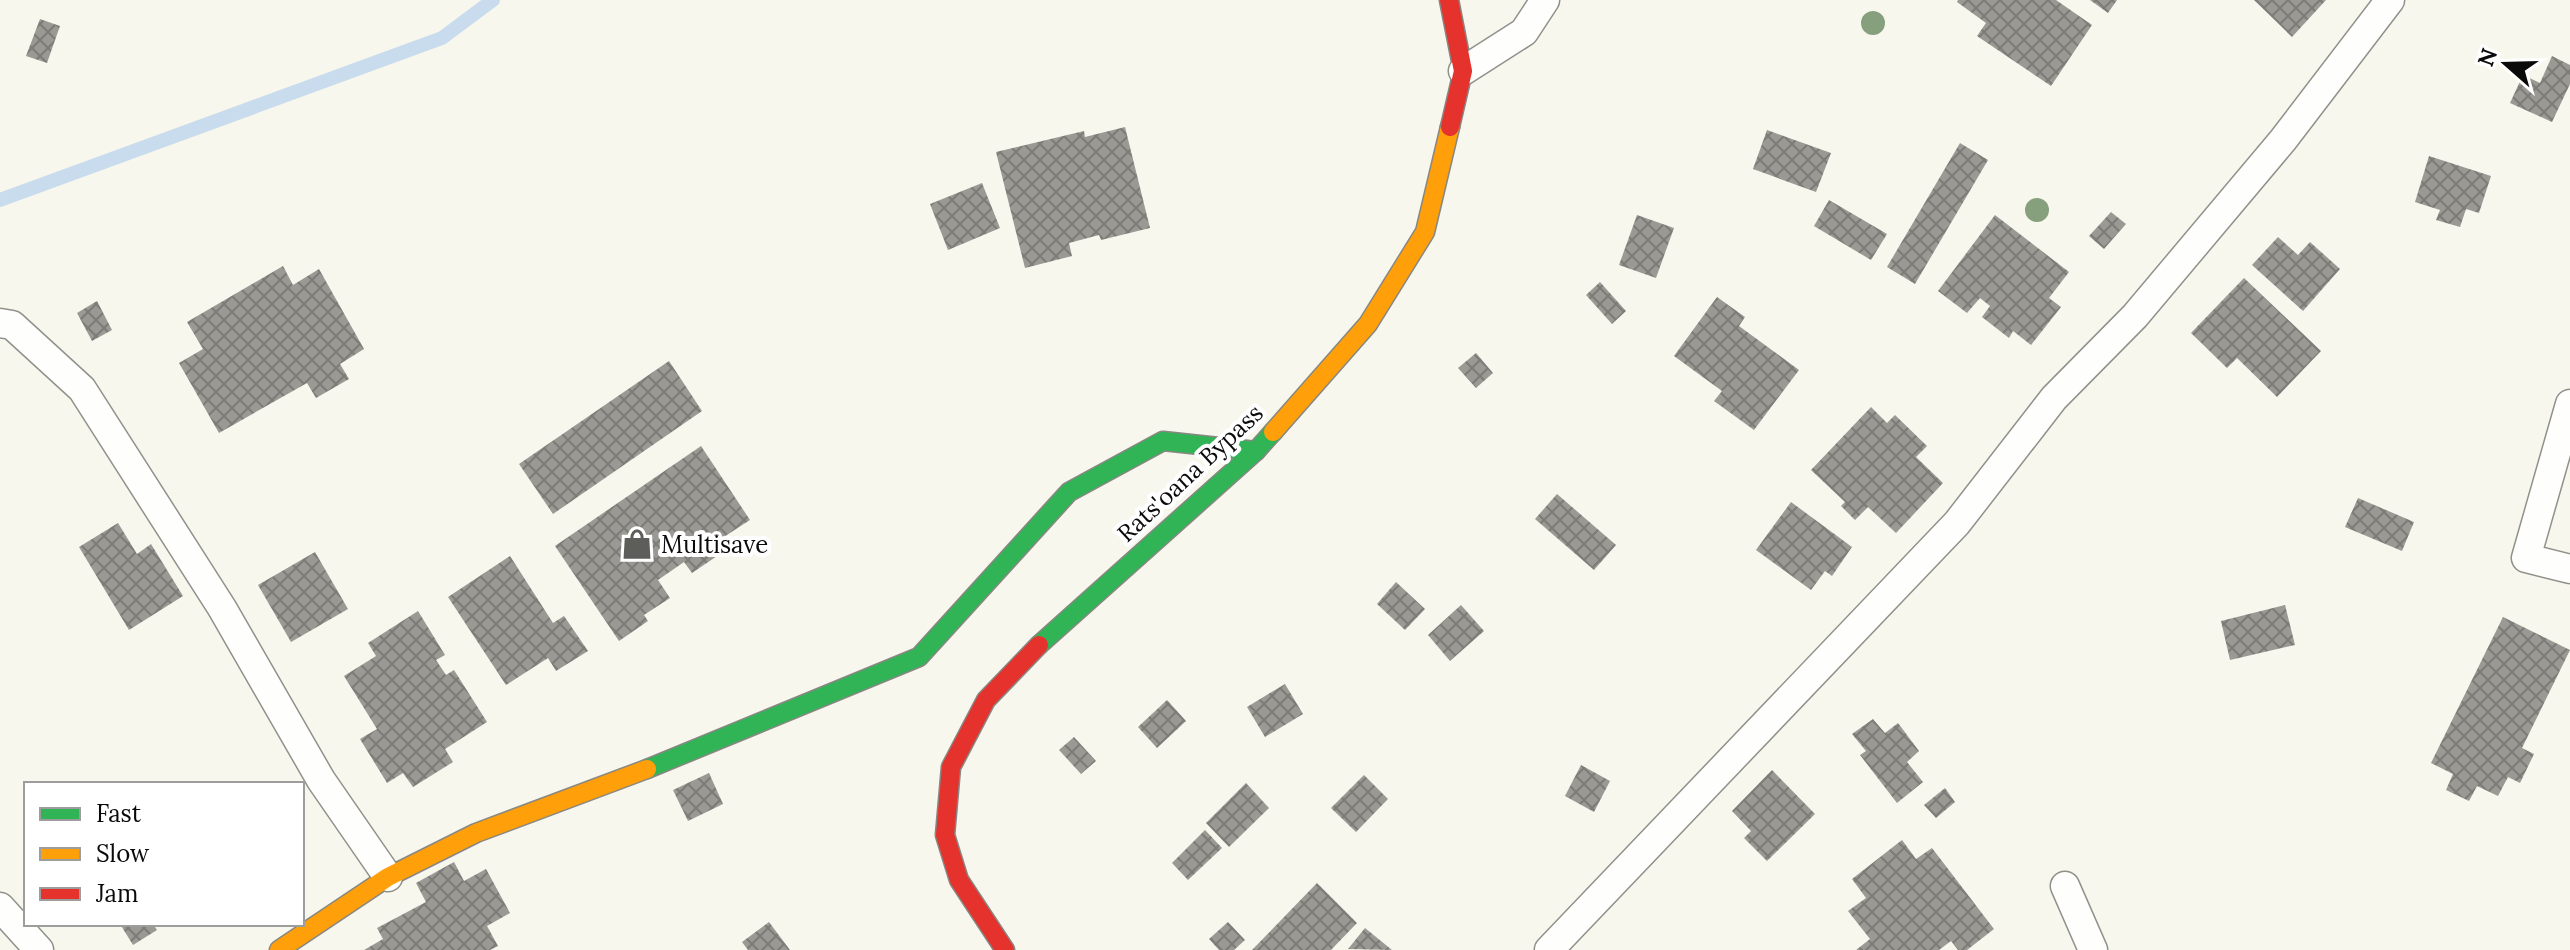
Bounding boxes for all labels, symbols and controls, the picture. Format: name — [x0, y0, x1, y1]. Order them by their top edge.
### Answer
north arrow — [2466, 24, 2546, 104]
text: N — [2471, 44, 2503, 70]
street label: Rats'oana Bypass — [1111, 397, 1269, 549]
shop icon: Multisave — [620, 527, 654, 561]
place label: Multisave — [661, 529, 768, 560]
legend — [24, 782, 304, 926]
text: Fast — [96, 798, 142, 829]
text: Slow — [96, 838, 150, 869]
text: Jam — [95, 878, 138, 909]

